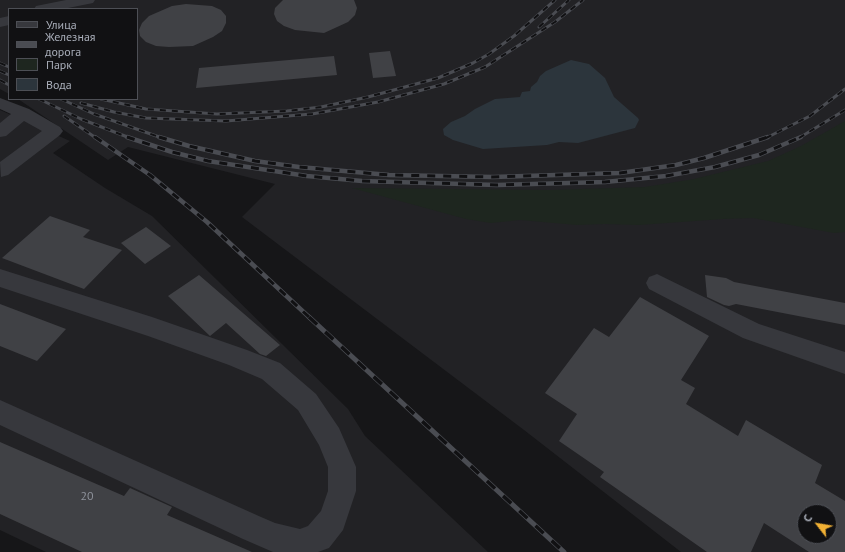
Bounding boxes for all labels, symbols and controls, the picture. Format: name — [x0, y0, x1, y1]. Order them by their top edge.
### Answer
legend — [8, 8, 138, 100]
text: Улица — [46, 17, 77, 32]
text: Железная дорога — [45, 29, 96, 59]
text: Парк — [46, 57, 72, 72]
text: Вода — [46, 77, 72, 92]
house number: 20 — [80, 490, 94, 504]
north arrow — [797, 504, 837, 544]
text: С — [800, 512, 815, 525]

